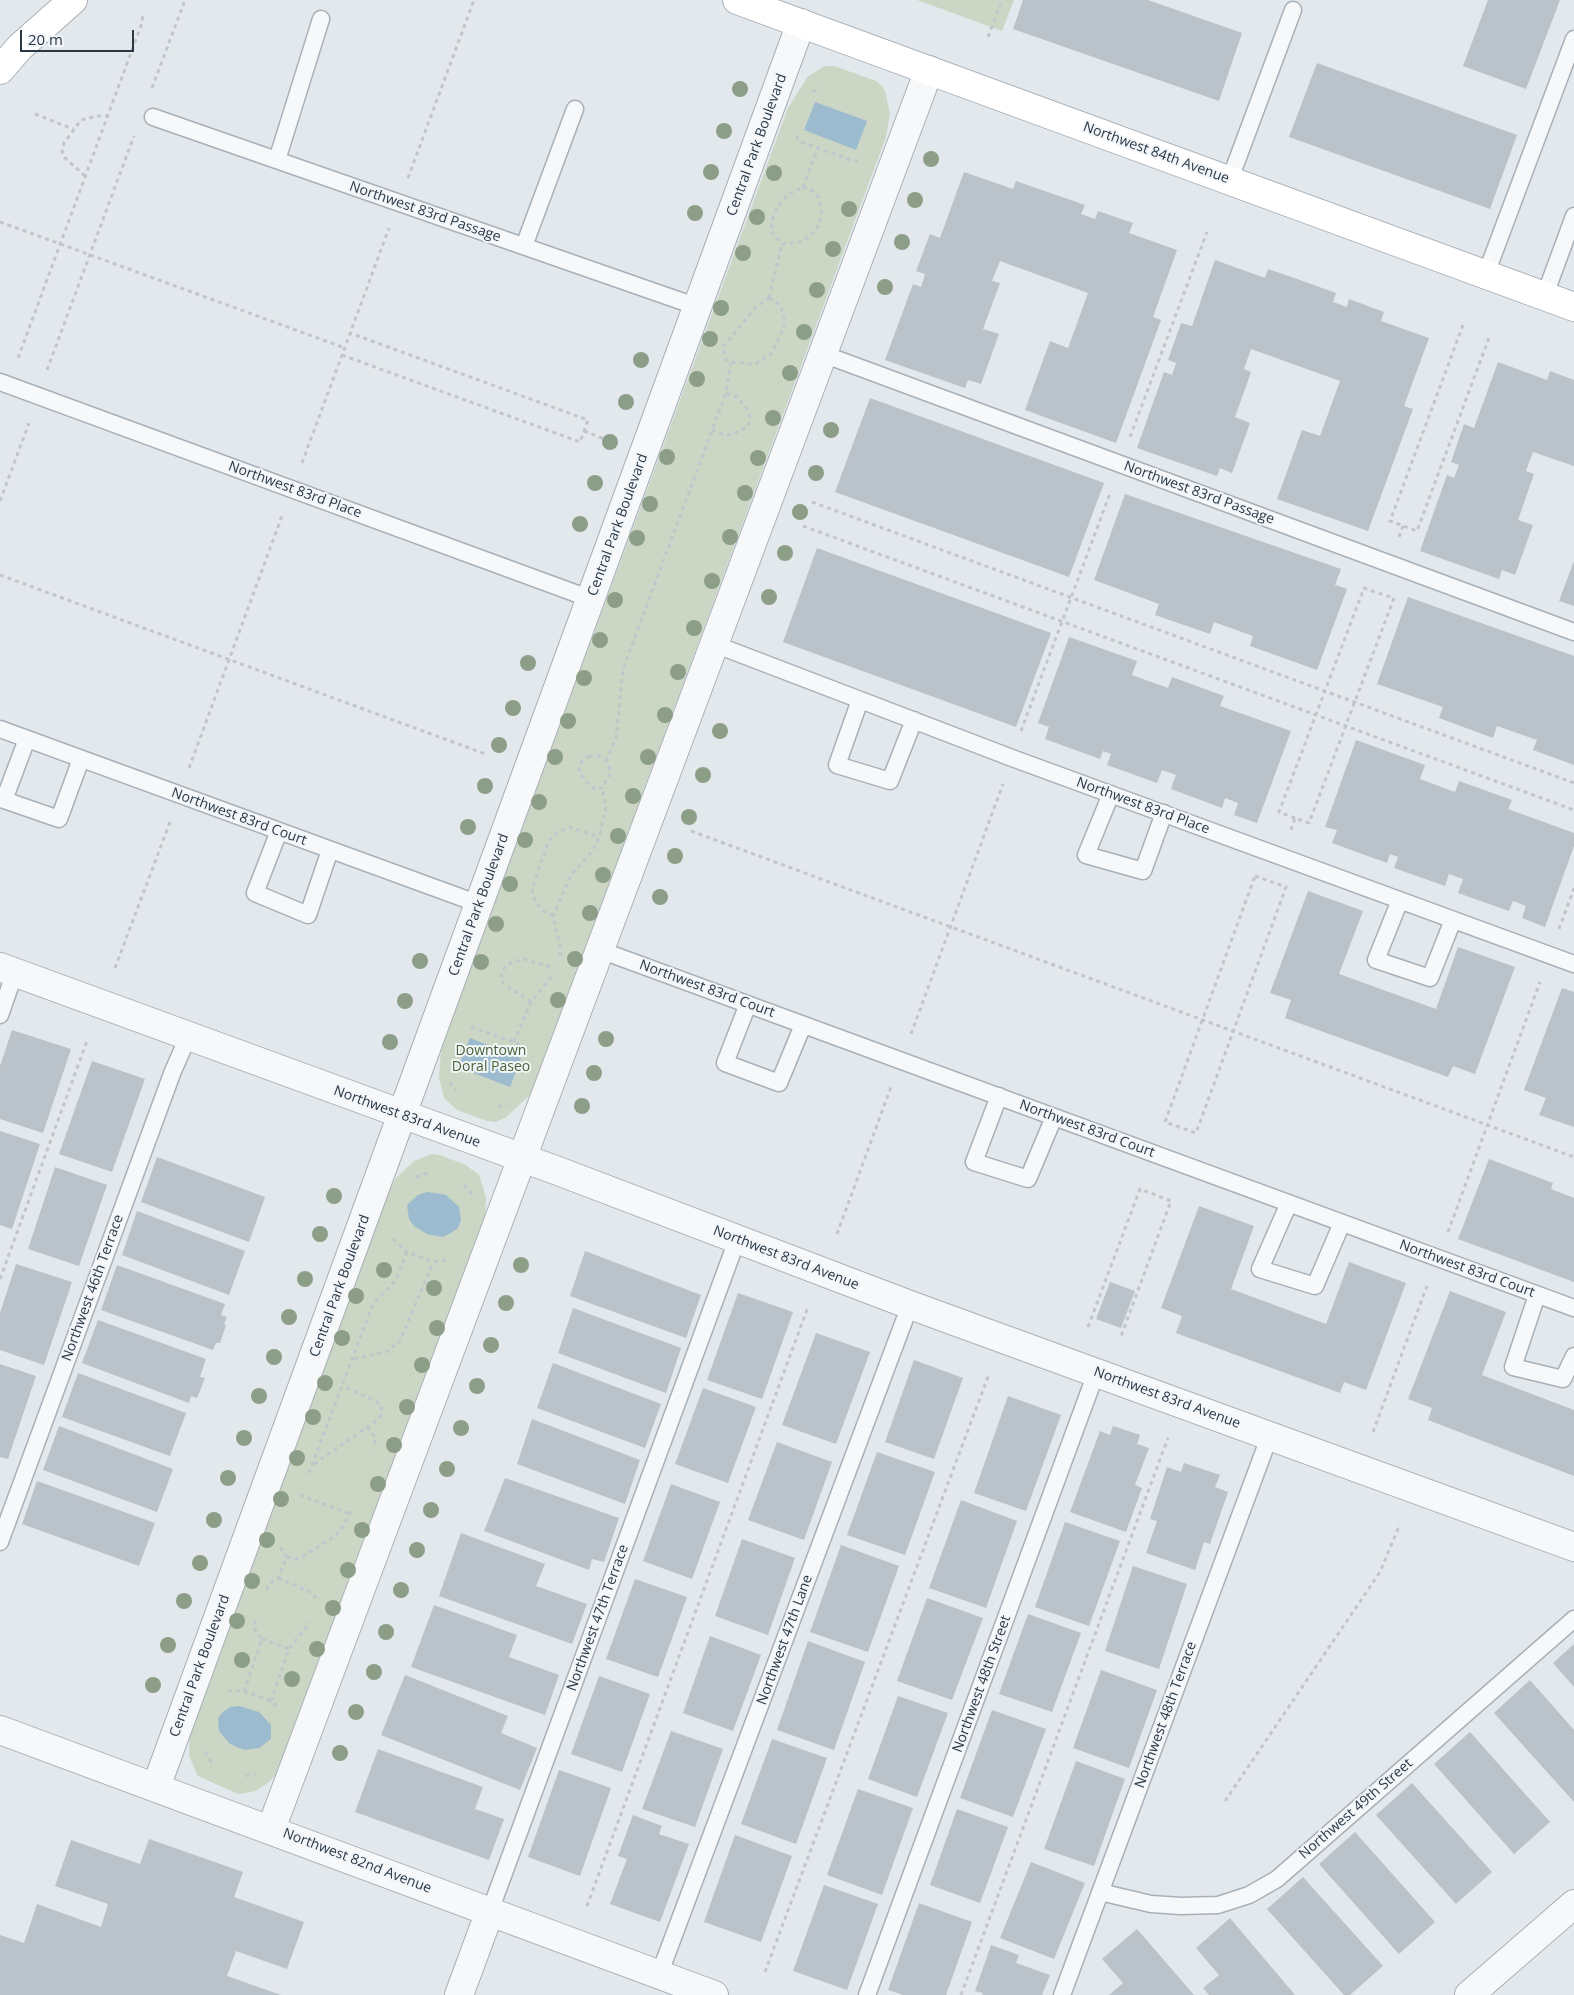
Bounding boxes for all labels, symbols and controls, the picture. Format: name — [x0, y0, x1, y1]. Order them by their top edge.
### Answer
scale bar — [22, 20, 136, 52]
text: 20 m — [28, 29, 63, 49]
street label: Central Park Boulevard — [723, 71, 791, 219]
street label: Northwest 84th Avenue — [1081, 119, 1231, 187]
street label: Northwest 83rd Passage — [347, 178, 503, 246]
street label: Central Park Boulevard — [584, 451, 652, 599]
street label: Northwest 83rd Place — [226, 458, 364, 522]
street label: Northwest 83rd Passage — [1121, 458, 1277, 528]
street label: Northwest 83rd Place — [1074, 774, 1212, 838]
street label: Northwest 83rd Court — [169, 785, 309, 849]
street label: Central Park Boulevard — [445, 831, 513, 979]
street label: Northwest 83rd Court — [637, 957, 777, 1021]
park label: Downtown Doral Paseo — [452, 1043, 530, 1076]
street label: Northwest 83rd Avenue — [331, 1083, 483, 1151]
street label: Northwest 83rd Court — [1017, 1097, 1157, 1161]
street label: Northwest 46th Terrace — [59, 1212, 127, 1364]
street label: Central Park Boulevard — [306, 1212, 374, 1360]
street label: Northwest 83rd Avenue — [711, 1222, 861, 1294]
street label: Northwest 83rd Court — [1397, 1237, 1537, 1301]
street label: Northwest 83rd Avenue — [1091, 1364, 1243, 1432]
street label: Northwest 47th Terrace — [564, 1542, 632, 1694]
street label: Northwest 47th Lane — [754, 1573, 816, 1707]
street label: Central Park Boulevard — [166, 1592, 234, 1740]
street label: Northwest 48th Street — [949, 1613, 1015, 1755]
street label: Northwest 48th Terrace — [1132, 1639, 1200, 1791]
street label: Northwest 49th Street — [1296, 1755, 1416, 1863]
street label: Northwest 82nd Avenue — [280, 1825, 434, 1897]

